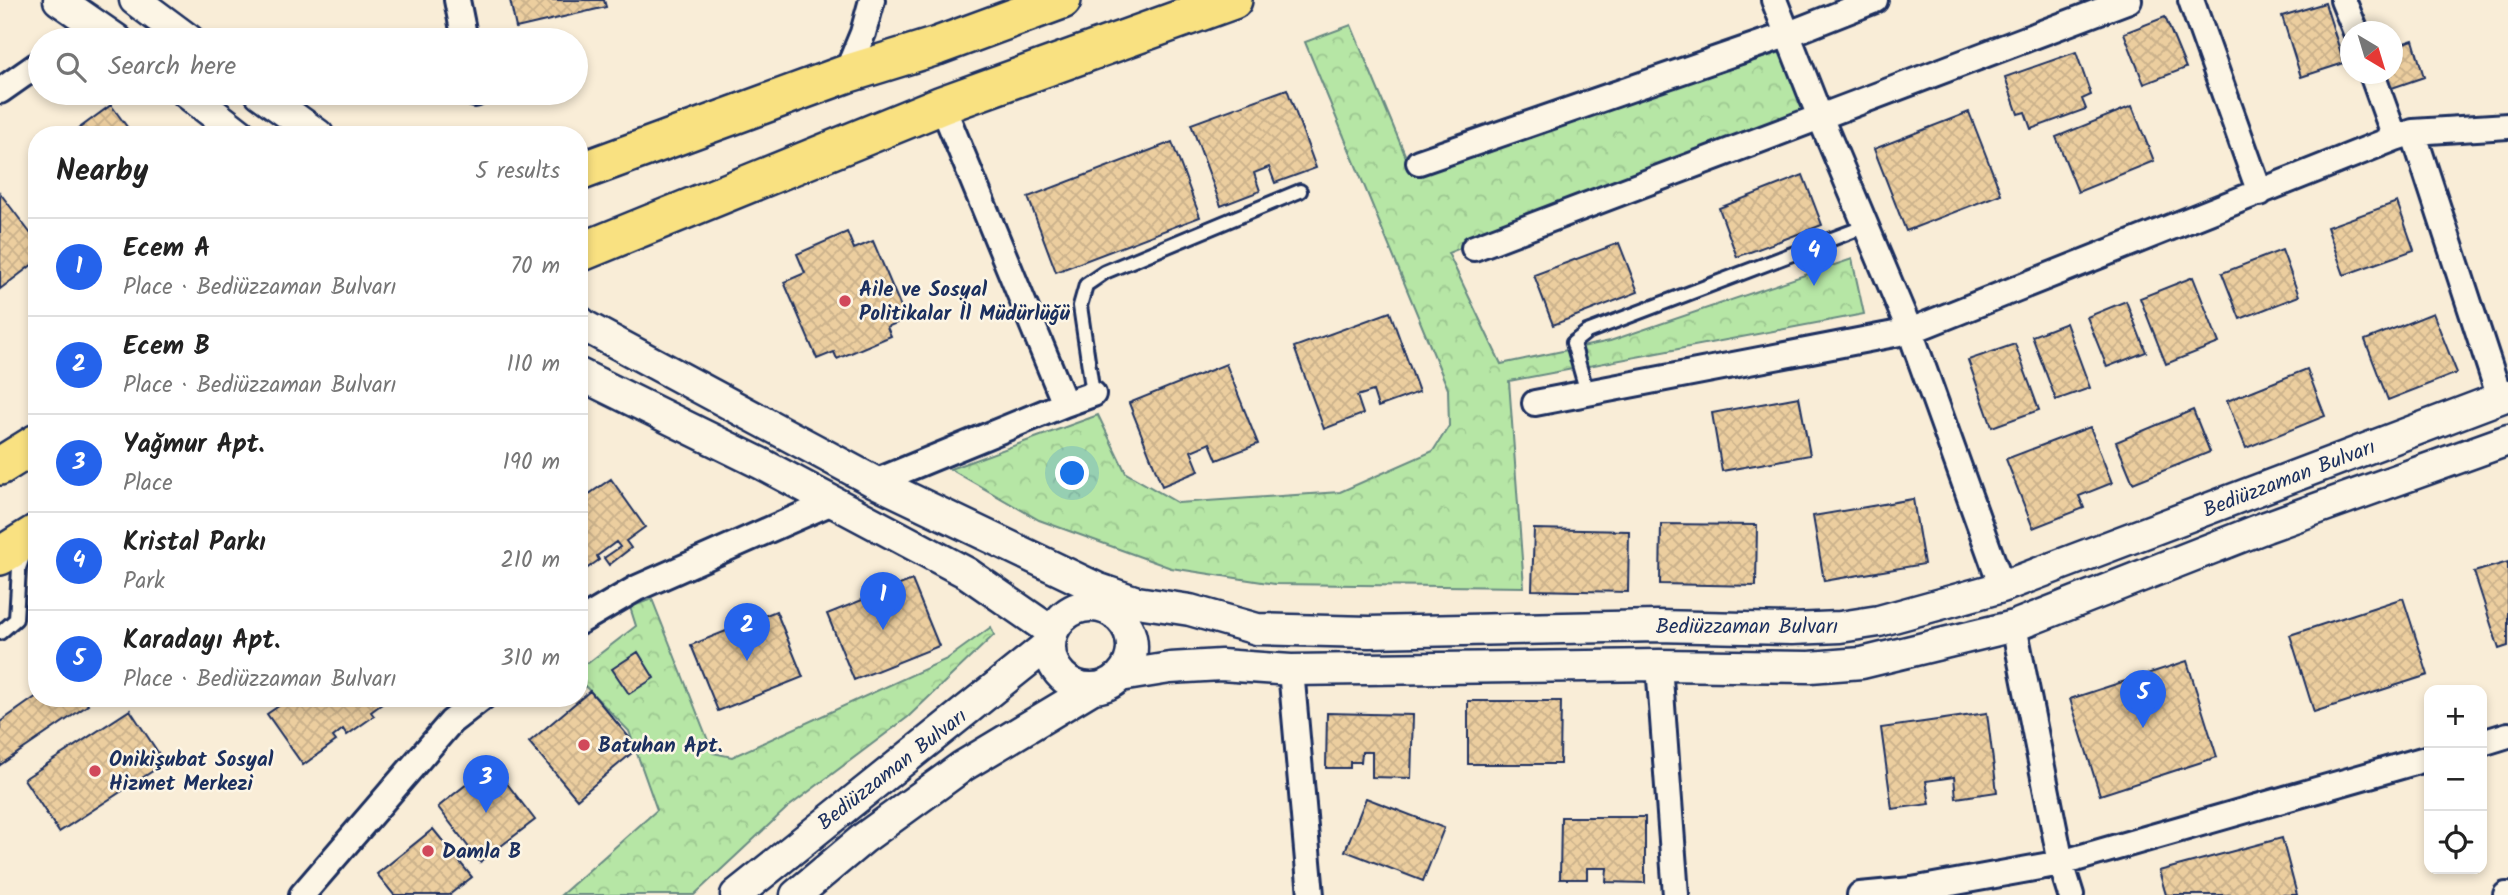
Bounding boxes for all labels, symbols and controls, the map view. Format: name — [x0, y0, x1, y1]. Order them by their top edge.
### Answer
north arrow — [2340, 21, 2403, 84]
search box — [28, 28, 588, 105]
text: Search here — [108, 46, 236, 88]
icon: search — [52, 48, 90, 86]
text: Nearby — [56, 148, 148, 196]
text: 5 results — [475, 154, 560, 190]
text: Ecem A — [123, 228, 210, 270]
pin: 4 — [1791, 228, 1837, 286]
text: 1 — [76, 249, 82, 285]
text: 70 m — [510, 249, 560, 285]
text: Place · Bediüzzaman Bulvarı — [123, 270, 396, 306]
place label: Aile ve Sosyal Politikalar İl Müdürlüğü — [859, 274, 1071, 331]
marker: Aile ve Sosyal Politikalar İl Müdürlüğü — [837, 293, 853, 309]
text: Ecem B — [123, 326, 210, 368]
text: 2 — [72, 347, 86, 383]
text: 110 m — [507, 347, 560, 383]
text: Place · Bediüzzaman Bulvarı — [123, 368, 396, 404]
text: Yağmur Apt. — [123, 424, 265, 466]
street label: Bediüzzaman Bulvarı — [2198, 431, 2381, 528]
text: 3 — [73, 445, 85, 481]
text: 190 m — [503, 445, 560, 481]
your location — [1055, 456, 1089, 490]
text: Place — [123, 466, 173, 502]
text: Kristal Parkı — [123, 522, 265, 564]
text: 4 — [73, 543, 85, 579]
text: 210 m — [500, 543, 560, 579]
text: Park — [123, 564, 165, 600]
pin: 1 — [860, 572, 906, 630]
pin: 2 — [724, 603, 770, 661]
street label: Bediüzzaman Bulvarı — [1656, 611, 1838, 644]
text: Karadayı Apt. — [123, 620, 280, 662]
text: 5 — [73, 641, 85, 677]
text: 310 m — [501, 641, 560, 677]
text: Place · Bediüzzaman Bulvarı — [123, 662, 396, 698]
pin: 5 — [2120, 670, 2166, 728]
map controls — [2424, 685, 2487, 874]
button: + — [2424, 685, 2487, 748]
street label: Bediüzzaman Bulvarı — [811, 701, 975, 839]
place label: Batuhan Apt. — [598, 730, 723, 763]
marker: Batuhan Apt. — [576, 737, 592, 753]
place label: Onikişubat Sosyal Hizmet Merkezi — [109, 744, 274, 801]
button: − — [2424, 748, 2487, 811]
pin: 3 — [463, 755, 509, 813]
marker: Onikişubat Sosyal Hizmet Merkezi — [87, 763, 103, 779]
button: locate — [2424, 811, 2487, 874]
place label: Damla B — [442, 836, 521, 869]
marker: Damla B — [420, 843, 436, 859]

